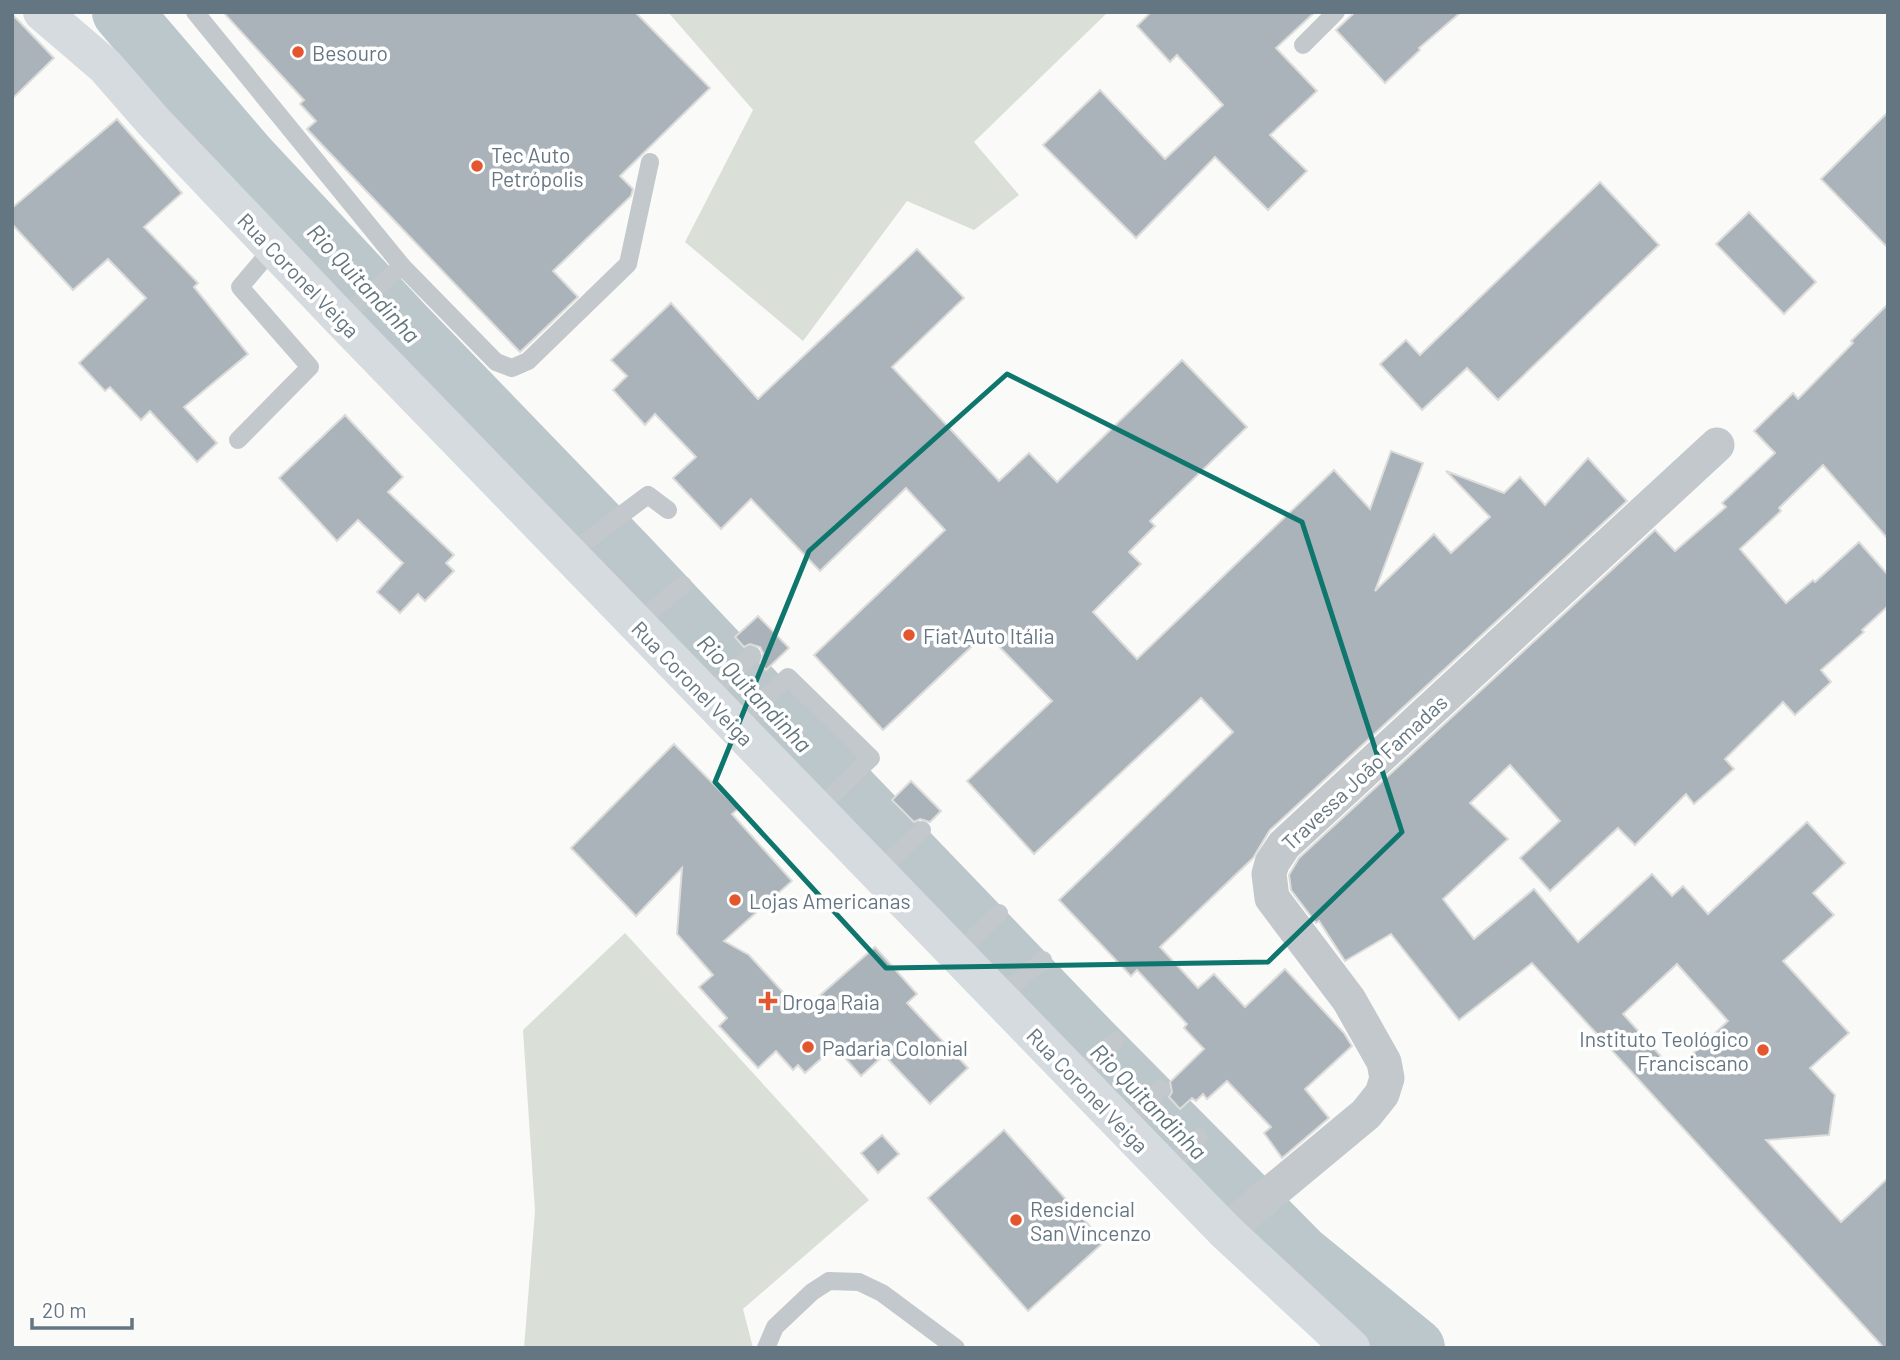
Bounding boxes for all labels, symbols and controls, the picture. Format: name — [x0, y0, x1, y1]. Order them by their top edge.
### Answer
place label: Besouro — [312, 40, 388, 65]
marker: Besouro — [290, 44, 306, 60]
place label: Tec Auto Petrópolis — [491, 142, 584, 191]
marker: Tec Auto Petrópolis — [469, 158, 485, 174]
street label: Rua Coronel Veiga — [233, 208, 365, 342]
water label: Rio Quitandinha — [302, 218, 426, 348]
street label: Rua Coronel Veiga — [627, 616, 759, 750]
place label: Fiat Auto Itália — [923, 623, 1054, 648]
marker: Fiat Auto Itália — [901, 627, 917, 643]
water label: Rio Quitandinha — [692, 628, 818, 758]
street label: Travessa João Famadas — [1276, 689, 1452, 855]
place label: Lojas Americanas — [749, 888, 911, 913]
marker: Lojas Americanas — [727, 892, 743, 908]
place label: Droga Raia — [782, 989, 880, 1014]
marker: Droga Raia — [760, 993, 776, 1009]
street label: Rua Coronel Veiga — [1022, 1023, 1154, 1157]
place label: Instituto Teológico Franciscano — [1579, 1026, 1749, 1075]
place label: Padaria Colonial — [822, 1035, 968, 1060]
water label: Rio Quitandinha — [1085, 1037, 1213, 1165]
marker: Padaria Colonial — [800, 1039, 816, 1055]
marker: Instituto Teológico Franciscano — [1755, 1042, 1771, 1058]
place label: Residencial San Vincenzo — [1030, 1196, 1152, 1245]
marker: Residencial San Vincenzo — [1008, 1212, 1024, 1228]
scale bar — [32, 1286, 131, 1330]
text: 20 m — [42, 1297, 87, 1322]

